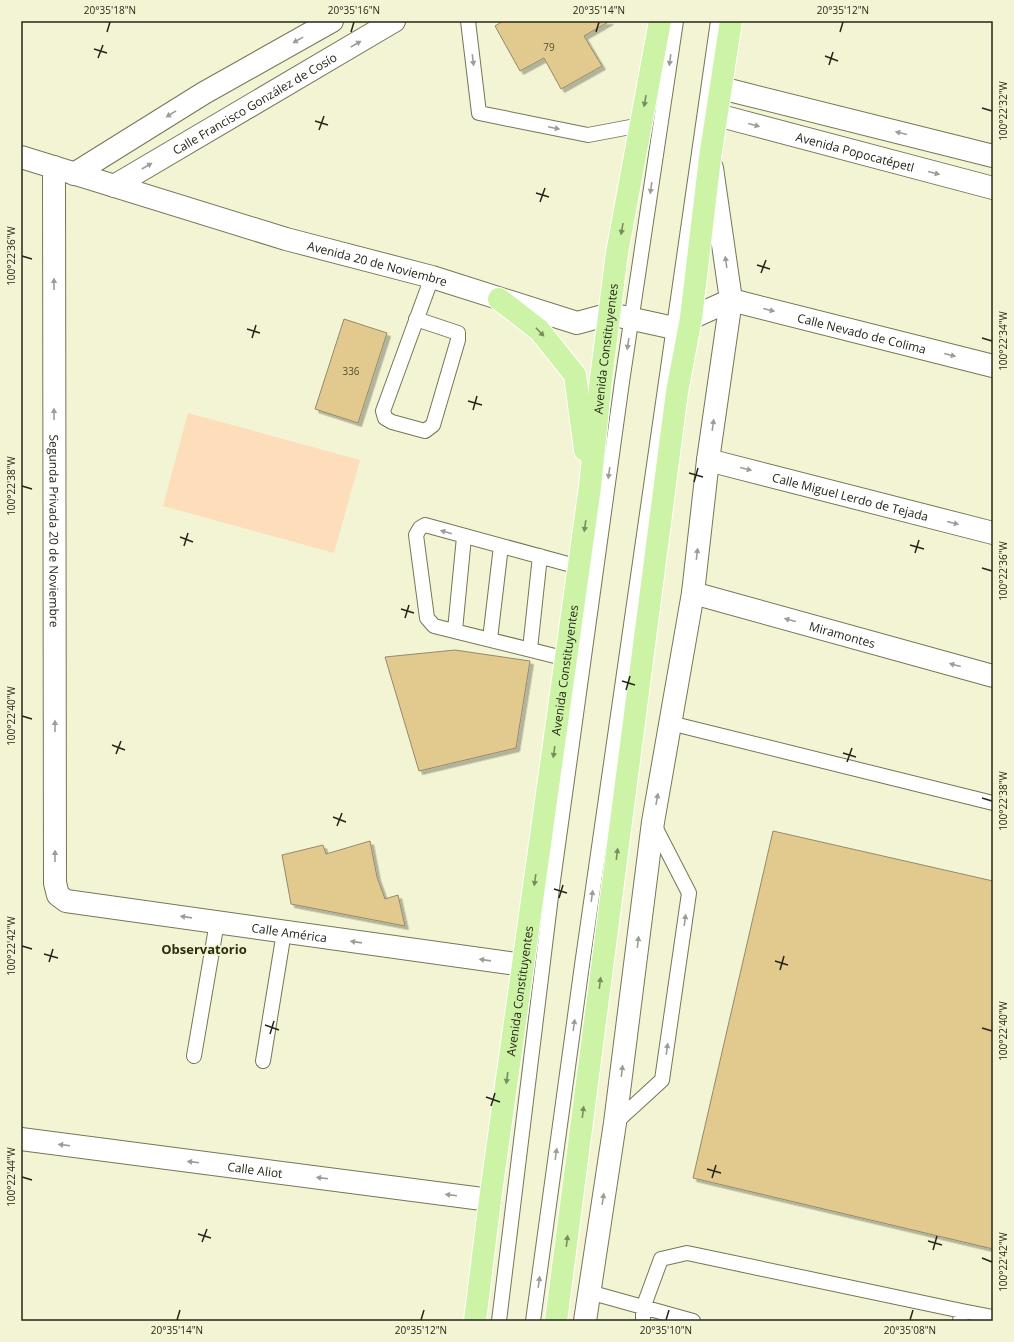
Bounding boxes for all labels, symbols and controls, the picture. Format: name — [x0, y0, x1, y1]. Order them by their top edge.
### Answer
text: 20°35'18"N — [84, 3, 136, 17]
text: 20°35'16"N — [328, 3, 380, 17]
text: 20°35'14"N — [573, 3, 625, 17]
text: 20°35'12"N — [817, 3, 869, 17]
one-way arrow — [293, 37, 304, 44]
one-way arrow — [350, 40, 362, 47]
house number: 79 — [543, 40, 555, 54]
street label: Calle Francisco González de Cosío — [169, 48, 340, 158]
one-way arrow — [470, 54, 476, 66]
one-way arrow — [667, 54, 673, 66]
text: 100°22'32"W — [996, 80, 1010, 141]
one-way arrow — [642, 95, 648, 107]
one-way arrow — [165, 110, 177, 117]
one-way arrow — [749, 122, 761, 128]
one-way arrow — [548, 126, 561, 132]
street label: Avenida Popocatépetl — [794, 128, 916, 175]
one-way arrow — [895, 130, 907, 136]
one-way arrow — [141, 163, 153, 170]
one-way arrow — [928, 170, 941, 176]
one-way arrow — [648, 182, 654, 194]
one-way arrow — [619, 222, 625, 235]
text: 100°22'36"W — [4, 225, 18, 286]
street label: Avenida 20 de Noviembre — [306, 236, 450, 290]
one-way arrow — [723, 256, 729, 268]
one-way arrow — [51, 277, 57, 290]
street label: Avenida Constituyentes — [589, 282, 622, 415]
one-way arrow — [763, 307, 775, 313]
street label: Calle Nevado de Colima — [796, 309, 928, 357]
text: 100°22'34"W — [996, 310, 1010, 371]
one-way arrow — [535, 327, 544, 337]
one-way arrow — [625, 338, 631, 350]
one-way arrow — [943, 353, 956, 359]
house number: 336 — [342, 364, 360, 378]
one-way arrow — [51, 407, 57, 420]
one-way arrow — [710, 419, 716, 431]
street label: Segunda Privada 20 de Noviembre — [46, 435, 63, 628]
text: 100°22'38"W — [4, 455, 18, 516]
one-way arrow — [606, 467, 612, 479]
one-way arrow — [740, 467, 752, 473]
street label: Calle Miguel Lerdo de Tejada — [770, 468, 930, 525]
one-way arrow — [582, 520, 588, 532]
one-way arrow — [947, 520, 959, 526]
one-way arrow — [440, 529, 452, 535]
text: 100°22'36"W — [996, 540, 1010, 601]
one-way arrow — [694, 548, 700, 560]
street label: Avenida Constituyentes — [547, 604, 582, 736]
one-way arrow — [783, 616, 796, 622]
street label: Miramontes — [807, 617, 878, 652]
one-way arrow — [949, 662, 962, 668]
text: 100°22'40"W — [4, 685, 18, 746]
one-way arrow — [52, 719, 58, 732]
one-way arrow — [551, 746, 557, 758]
text: 100°22'38"W — [996, 770, 1010, 831]
one-way arrow — [654, 793, 660, 805]
one-way arrow — [614, 848, 620, 860]
one-way arrow — [52, 849, 58, 862]
one-way arrow — [532, 874, 538, 886]
one-way arrow — [589, 890, 595, 902]
one-way arrow — [180, 914, 192, 920]
one-way arrow — [682, 914, 688, 926]
text: 100°22'42"W — [4, 915, 18, 976]
street label: Calle América — [251, 919, 328, 946]
street label: Avenida Constituyentes — [502, 924, 537, 1057]
one-way arrow — [635, 936, 641, 948]
one-way arrow — [350, 939, 362, 945]
district label: Observatorio — [161, 940, 247, 958]
one-way arrow — [479, 957, 491, 963]
one-way arrow — [597, 977, 603, 989]
text: 100°22'40"W — [996, 1000, 1010, 1061]
one-way arrow — [571, 1019, 577, 1031]
one-way arrow — [664, 1043, 670, 1055]
one-way arrow — [618, 1065, 625, 1077]
one-way arrow — [504, 1072, 510, 1084]
one-way arrow — [580, 1106, 586, 1118]
one-way arrow — [58, 1142, 70, 1148]
text: 100°22'44"W — [4, 1146, 18, 1207]
one-way arrow — [553, 1147, 559, 1160]
street label: Calle Aliot — [226, 1157, 284, 1181]
one-way arrow — [187, 1159, 199, 1165]
one-way arrow — [316, 1175, 328, 1181]
one-way arrow — [445, 1192, 457, 1198]
one-way arrow — [600, 1193, 606, 1206]
text: 100°22'42"W — [996, 1231, 1010, 1292]
one-way arrow — [564, 1235, 570, 1247]
one-way arrow — [536, 1276, 542, 1288]
text: 20°35'14"N — [151, 1323, 203, 1337]
text: 20°35'12"N — [395, 1323, 447, 1337]
text: 20°35'10"N — [640, 1323, 692, 1337]
text: 20°35'08"N — [884, 1323, 936, 1337]

